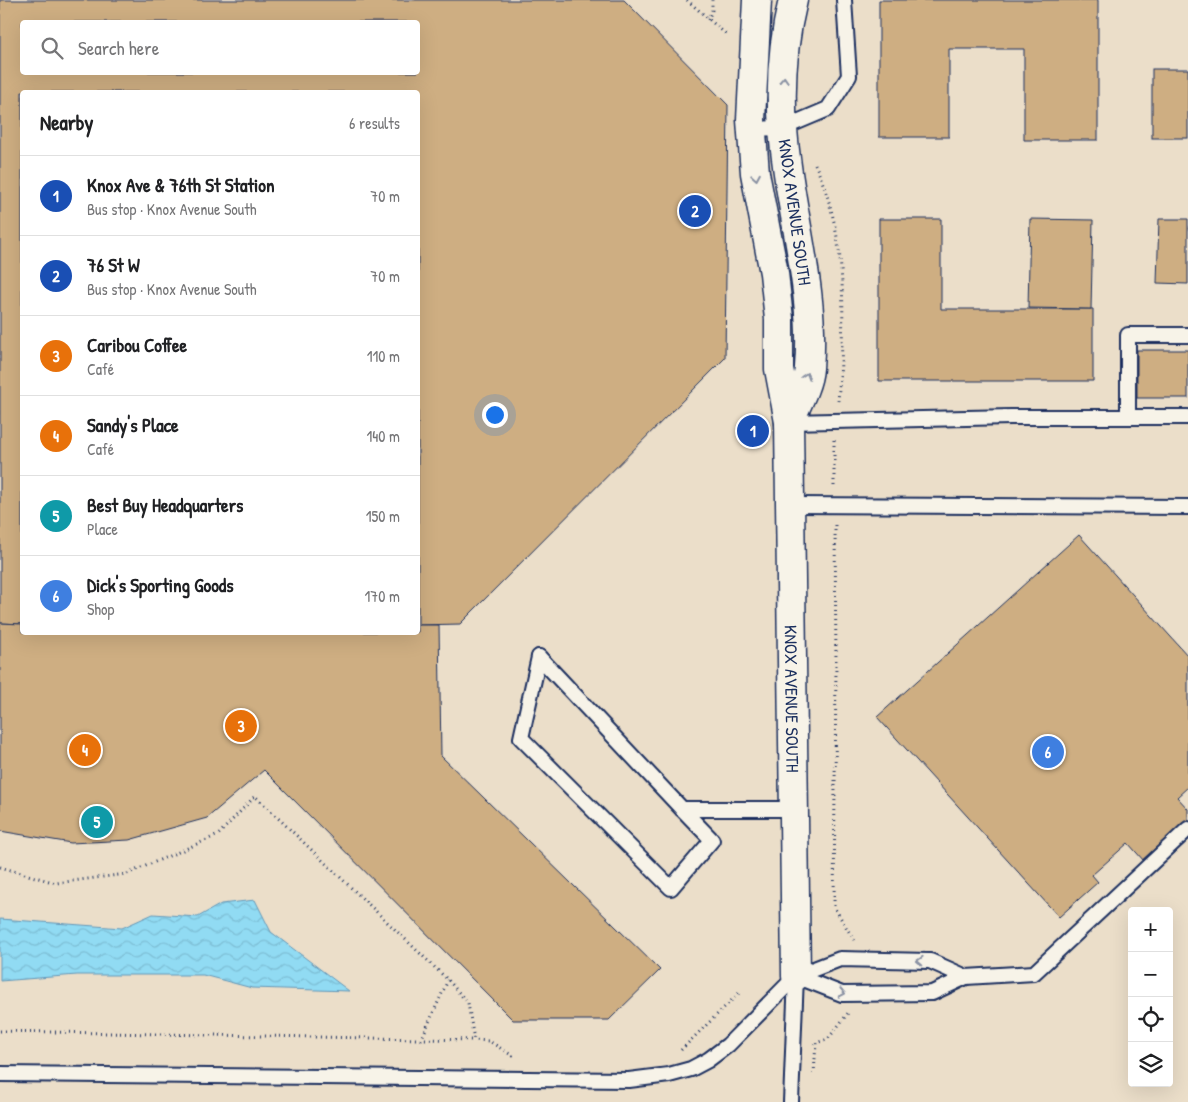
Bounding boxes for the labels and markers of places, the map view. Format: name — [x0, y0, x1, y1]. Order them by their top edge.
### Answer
pin: 2 — [679, 192, 711, 230]
pin: 1 — [737, 412, 769, 450]
pin: 3 — [225, 707, 257, 745]
pin: 4 — [69, 731, 101, 769]
pin: 6 — [1032, 733, 1064, 771]
pin: 5 — [81, 803, 113, 841]

